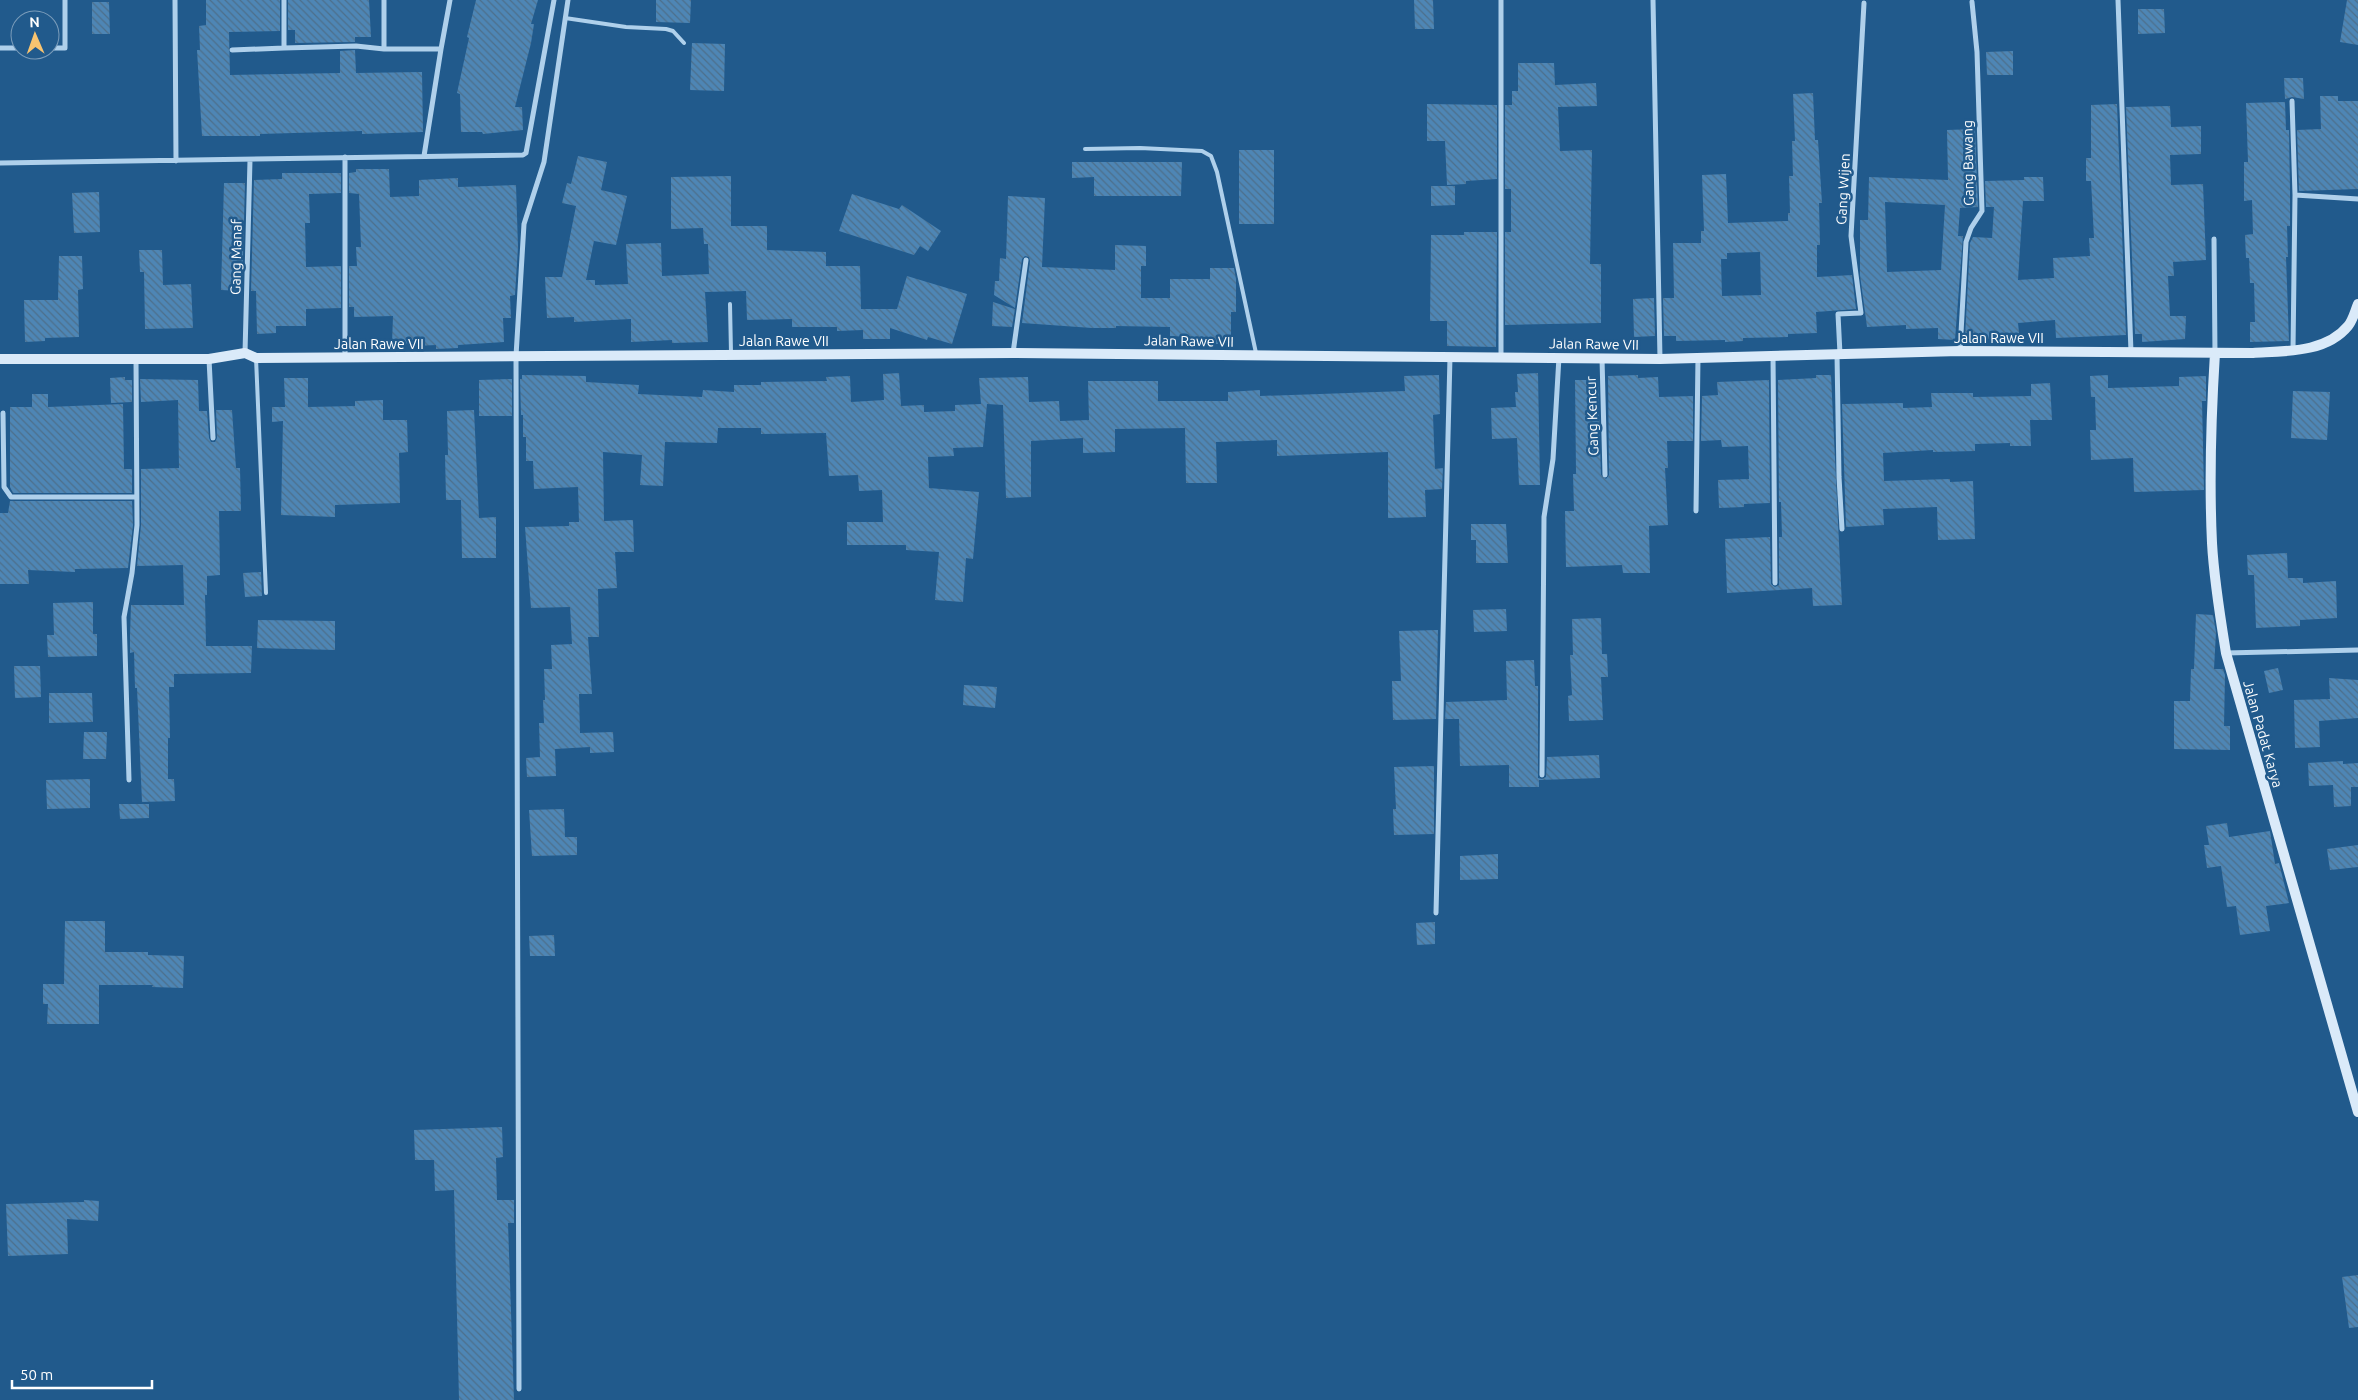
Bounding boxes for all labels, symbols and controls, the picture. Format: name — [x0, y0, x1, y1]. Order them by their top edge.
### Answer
north arrow — [10, 10, 60, 60]
text: N — [29, 14, 40, 30]
street label: Gang Bawang — [1959, 120, 1977, 206]
street label: Gang Wijen — [1833, 153, 1853, 225]
street label: Gang Manaf — [227, 218, 245, 295]
street label: Jalan Rawe VII — [1954, 330, 2044, 346]
street label: Jalan Rawe VII — [1144, 332, 1234, 350]
street label: Jalan Rawe VII — [739, 333, 829, 349]
street label: Jalan Rawe VII — [1549, 335, 1639, 353]
street label: Jalan Rawe VII — [334, 336, 424, 352]
street label: Gang Kencur — [1583, 375, 1601, 456]
street label: Jalan Padat Karya — [2240, 678, 2286, 790]
scale bar — [12, 1358, 152, 1390]
text: 50 m — [20, 1366, 53, 1383]

